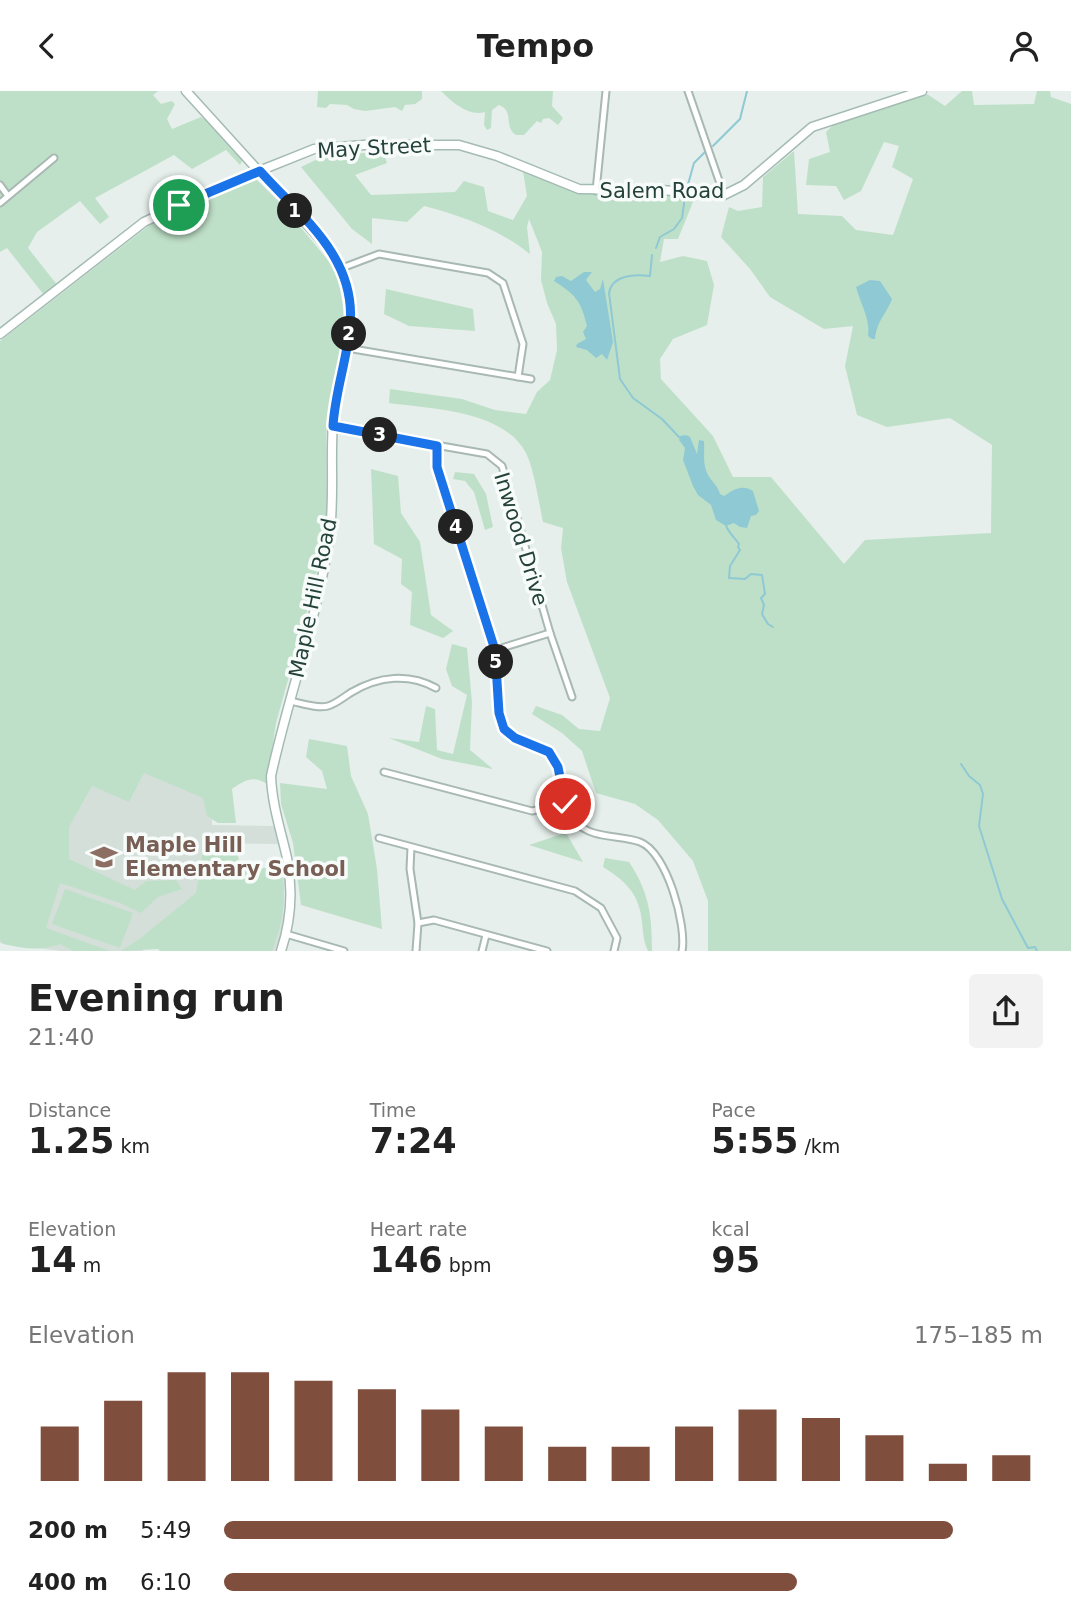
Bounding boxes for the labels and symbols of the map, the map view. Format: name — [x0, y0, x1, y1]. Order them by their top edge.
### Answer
street label: May Street — [316, 133, 432, 163]
pin — [149, 175, 209, 235]
street label: Salem Road — [600, 179, 724, 203]
pin: 1 — [278, 193, 312, 229]
pin: 2 — [332, 317, 366, 351]
pin: 3 — [362, 417, 398, 453]
street label: Inwood Drive — [489, 469, 553, 609]
pin: 4 — [438, 509, 474, 544]
street label: Maple Hill Road — [284, 516, 342, 680]
pin: 5 — [478, 645, 514, 679]
pin — [535, 774, 595, 834]
place label: Maple Hill Elementary School — [125, 833, 346, 881]
school or university icon: Maple Hill Elementary School — [89, 842, 119, 872]

